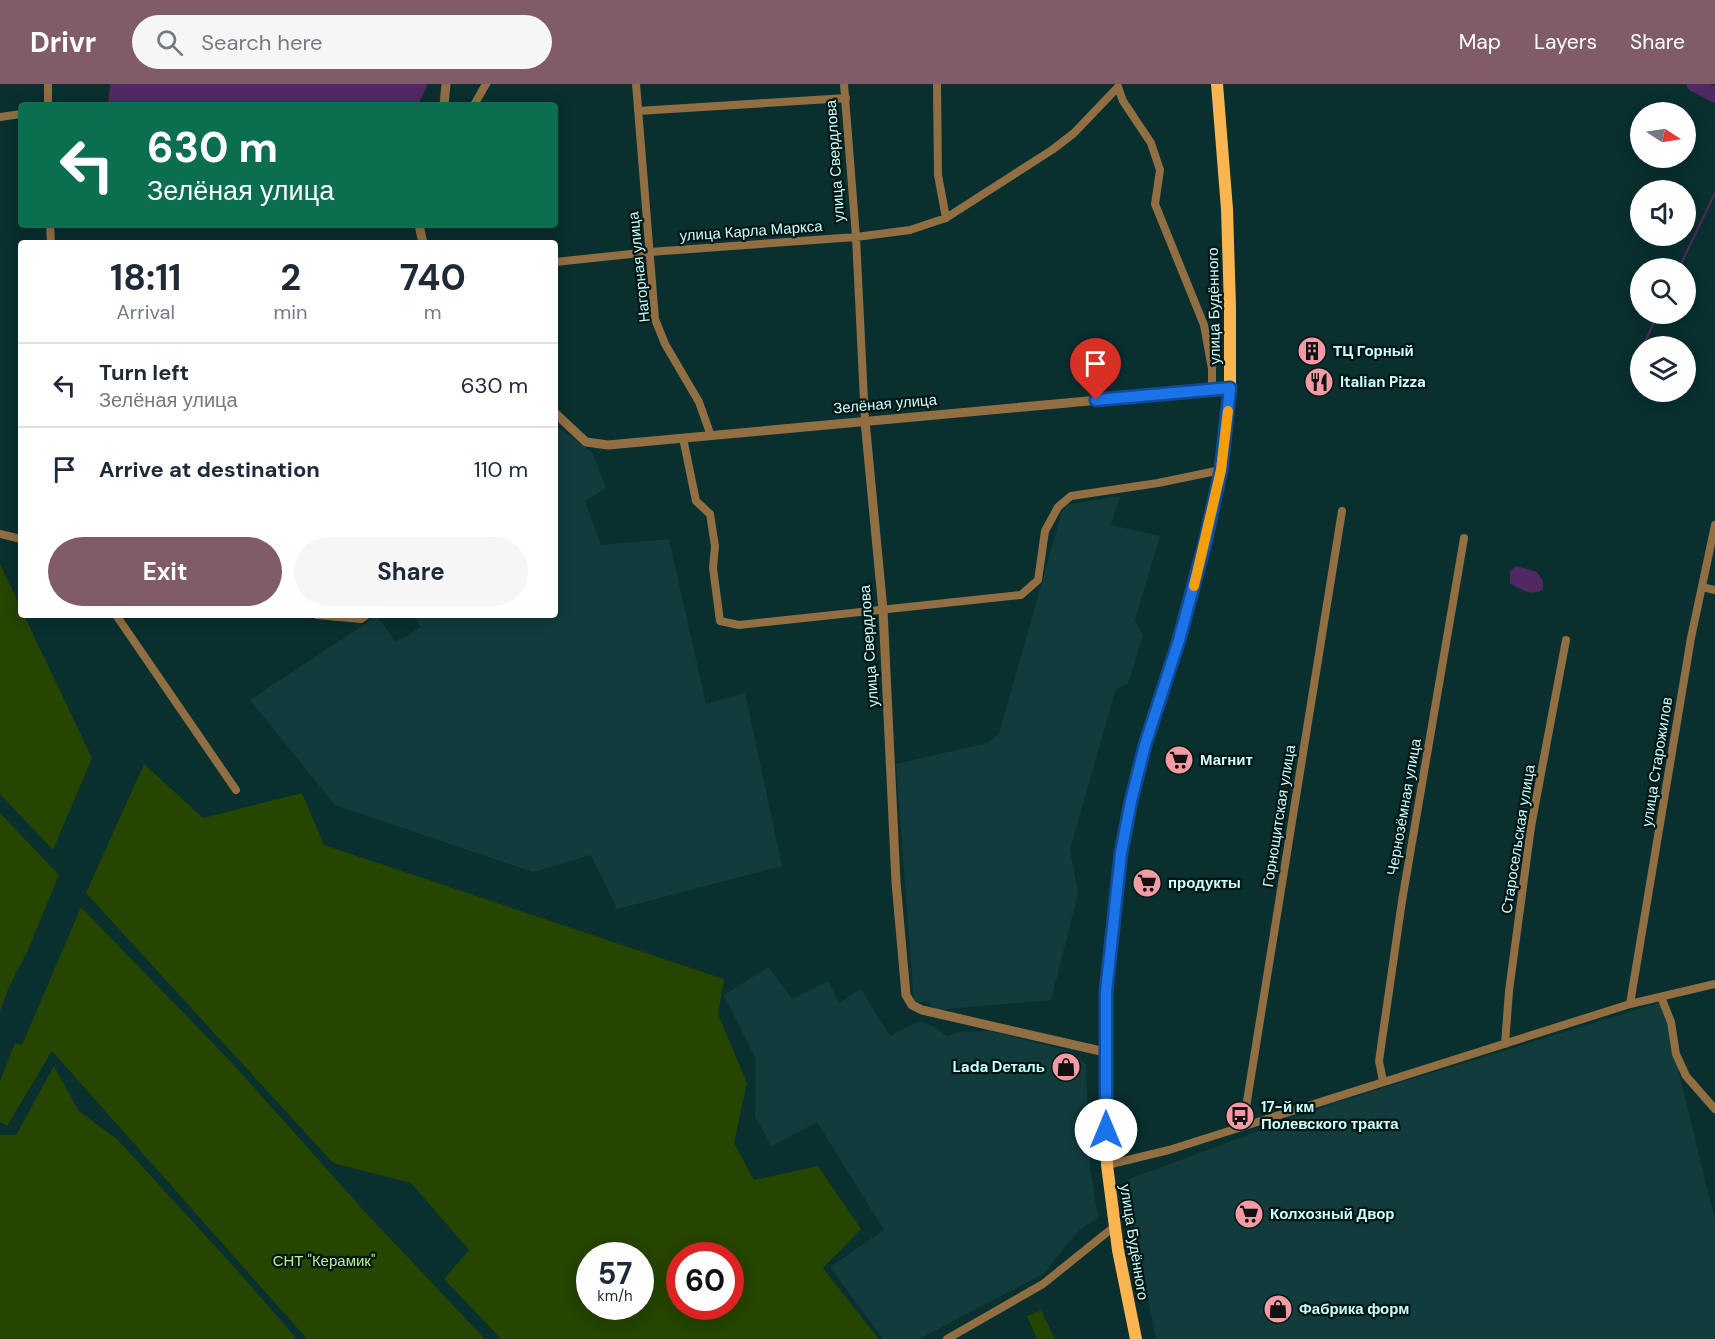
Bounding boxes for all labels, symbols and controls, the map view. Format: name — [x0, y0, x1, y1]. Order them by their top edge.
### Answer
search box — [132, 15, 552, 69]
text: Drivr — [30, 24, 96, 61]
icon: search — [153, 26, 186, 59]
text: Search here — [201, 28, 323, 57]
text: Map — [1459, 28, 1501, 56]
text: Layers — [1534, 28, 1597, 56]
text: Share — [1630, 28, 1685, 56]
street label: улица Свердлова — [821, 99, 849, 223]
north arrow — [1630, 102, 1696, 168]
map controls — [1630, 102, 1696, 402]
text: 630 m — [147, 120, 278, 175]
icon: left — [48, 126, 126, 204]
text: Зелёная улица — [147, 173, 334, 208]
button: sound — [1630, 180, 1696, 246]
street label: Нагорная улица — [623, 210, 655, 323]
street label: улица Карла Маркса — [679, 216, 824, 246]
street label: улица Будённого — [1203, 247, 1225, 365]
text: 18:11 — [110, 254, 181, 301]
text: 2 — [280, 254, 301, 301]
text: 740 — [400, 254, 466, 301]
button: search — [1630, 258, 1696, 324]
text: Arrival — [117, 299, 175, 325]
text: min — [273, 299, 308, 325]
text: m — [424, 299, 442, 325]
building icon: ТЦ Горный — [1296, 335, 1328, 367]
button: layers — [1630, 336, 1696, 402]
pin — [1070, 338, 1121, 400]
place label: ТЦ Горный — [1333, 341, 1414, 361]
icon: arrive — [1079, 347, 1112, 380]
text: Turn left — [99, 358, 189, 387]
restaurant icon: Italian Pizza — [1303, 366, 1335, 398]
icon: left — [48, 369, 81, 402]
text: 630 m — [461, 371, 528, 400]
place label: Italian Pizza — [1340, 372, 1426, 392]
text: Зелёная улица — [99, 387, 238, 413]
street label: Зелёная улица — [832, 389, 938, 418]
icon: arrive — [48, 453, 81, 486]
text: Arrive at destination — [99, 455, 320, 484]
text: 110 m — [474, 455, 528, 484]
button: Exit — [48, 537, 282, 606]
button: Share — [294, 537, 528, 606]
street label: улица Свердлова — [855, 584, 883, 708]
street label: улица Старожилов — [1637, 696, 1677, 828]
street label: Чернозёмная улица — [1382, 736, 1426, 877]
street label: Горнощитская улица — [1258, 743, 1300, 889]
supermarket icon: Магнит — [1163, 744, 1195, 776]
place label: Магнит — [1200, 750, 1253, 770]
street label: Старосельская улица — [1496, 762, 1540, 915]
supermarket icon: продукты — [1131, 867, 1163, 899]
place label: продукты — [1168, 873, 1241, 893]
shop icon: Lada Dеталь — [1050, 1051, 1082, 1083]
place label: Lada Dеталь — [953, 1057, 1045, 1077]
place label: 17-й км Полевского тракта — [1261, 1097, 1399, 1134]
position arrow — [1074, 1098, 1138, 1162]
bus stop icon: 17-й км Полевского тракта — [1224, 1100, 1256, 1132]
street label: улица Будённого — [1115, 1183, 1153, 1301]
supermarket icon: Колхозный Двор — [1233, 1198, 1265, 1230]
place label: Колхозный Двор — [1270, 1204, 1395, 1224]
speed limit sign: 60 — [666, 1242, 744, 1320]
park label: СНТ "Керамик" — [273, 1251, 375, 1271]
text: 57 — [598, 1254, 632, 1293]
text: km/h — [597, 1286, 633, 1306]
shop icon: Фабрика форм — [1262, 1293, 1294, 1325]
place label: Фабрика форм — [1299, 1299, 1409, 1319]

